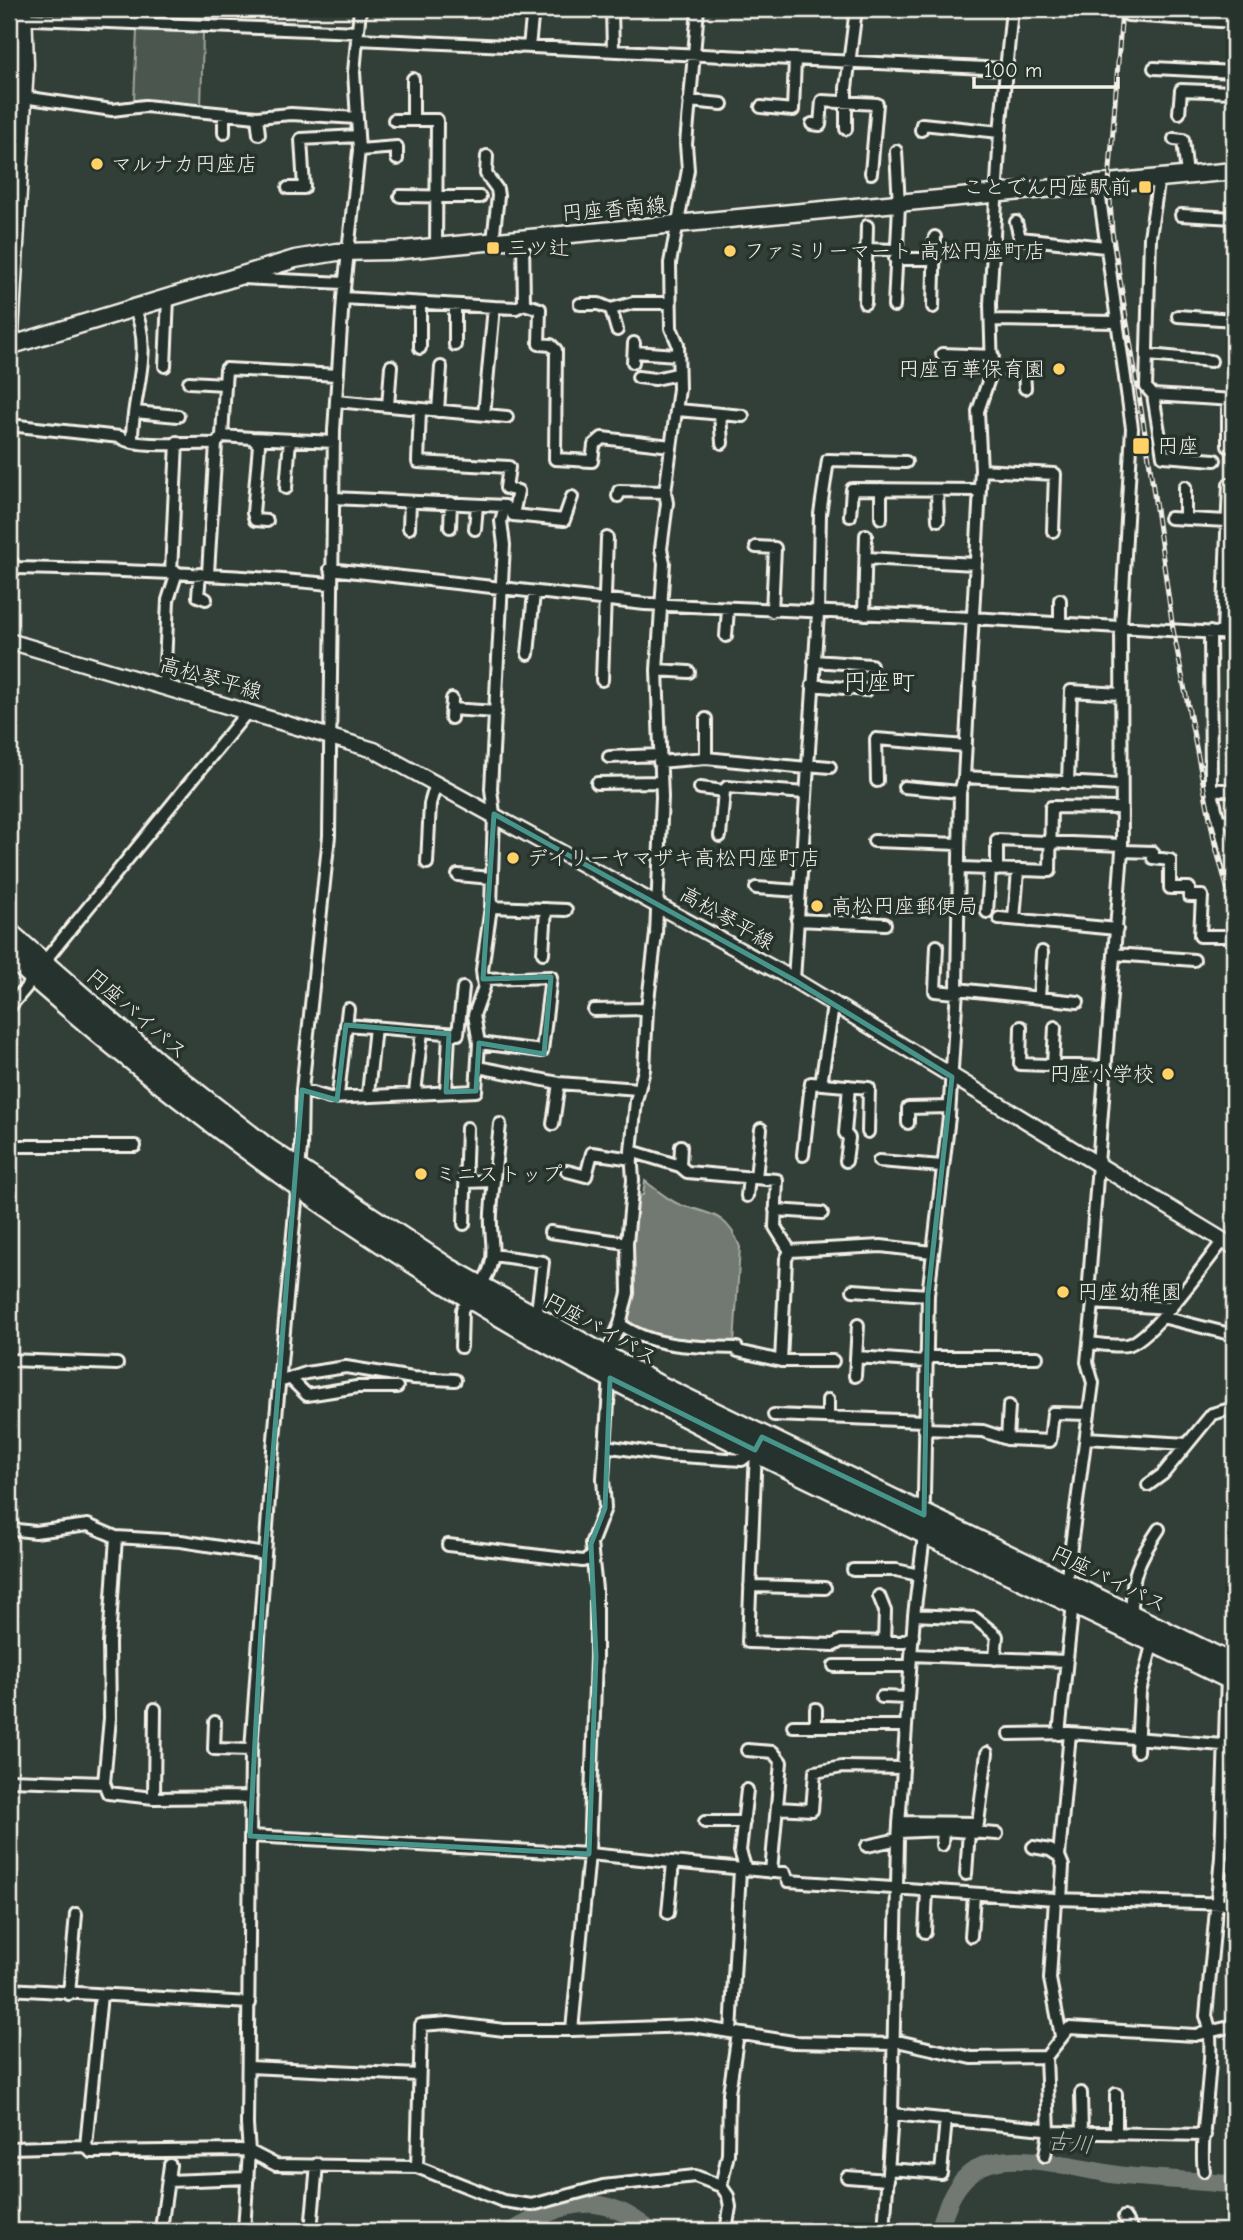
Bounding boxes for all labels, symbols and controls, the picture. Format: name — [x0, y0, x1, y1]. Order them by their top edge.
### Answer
scale bar — [974, 46, 1117, 90]
text: 100 m — [984, 58, 1042, 82]
place label: マルナカ円座店 — [111, 152, 258, 176]
marker: マルナカ円座店 — [89, 156, 105, 172]
place label: ことでん円座駅前 — [963, 175, 1131, 199]
marker: ことでん円座駅前 — [1137, 179, 1153, 195]
street label: 円座香南線 — [561, 192, 667, 226]
place label: 三ツ辻 — [507, 236, 570, 260]
place label: ファミリーマート 高松円座町店 — [744, 239, 1045, 263]
marker: 三ツ辻 — [485, 240, 501, 256]
marker: ファミリーマート 高松円座町店 — [722, 243, 738, 259]
place label: 円座百華保育園 — [898, 357, 1045, 381]
marker: 円座百華保育園 — [1051, 361, 1067, 377]
place label: 円座 — [1157, 434, 1199, 458]
marker: 円座 — [1131, 436, 1151, 456]
street label: 高松琴平線 — [157, 652, 265, 704]
district label: 円座町 — [843, 668, 915, 696]
place label: デイリーヤマザキ高松円座町店 — [527, 846, 820, 870]
marker: デイリーヤマザキ高松円座町店 — [505, 850, 521, 866]
street label: 高松琴平線 — [676, 881, 778, 955]
place label: 高松円座郵便局 — [831, 894, 978, 918]
marker: 高松円座郵便局 — [809, 898, 825, 914]
street label: 円座バイパス — [82, 964, 192, 1064]
place label: 円座小学校 — [1049, 1062, 1154, 1086]
marker: 円座小学校 — [1160, 1066, 1176, 1082]
place label: ミニストップ — [435, 1162, 563, 1186]
marker: ミニストップ — [413, 1166, 429, 1182]
place label: 円座幼稚園 — [1077, 1280, 1182, 1304]
marker: 円座幼稚園 — [1055, 1284, 1071, 1300]
street label: 円座バイパス — [540, 1288, 662, 1370]
street label: 円座バイパス — [1047, 1541, 1171, 1617]
water label: 古川 — [1046, 2127, 1094, 2159]

